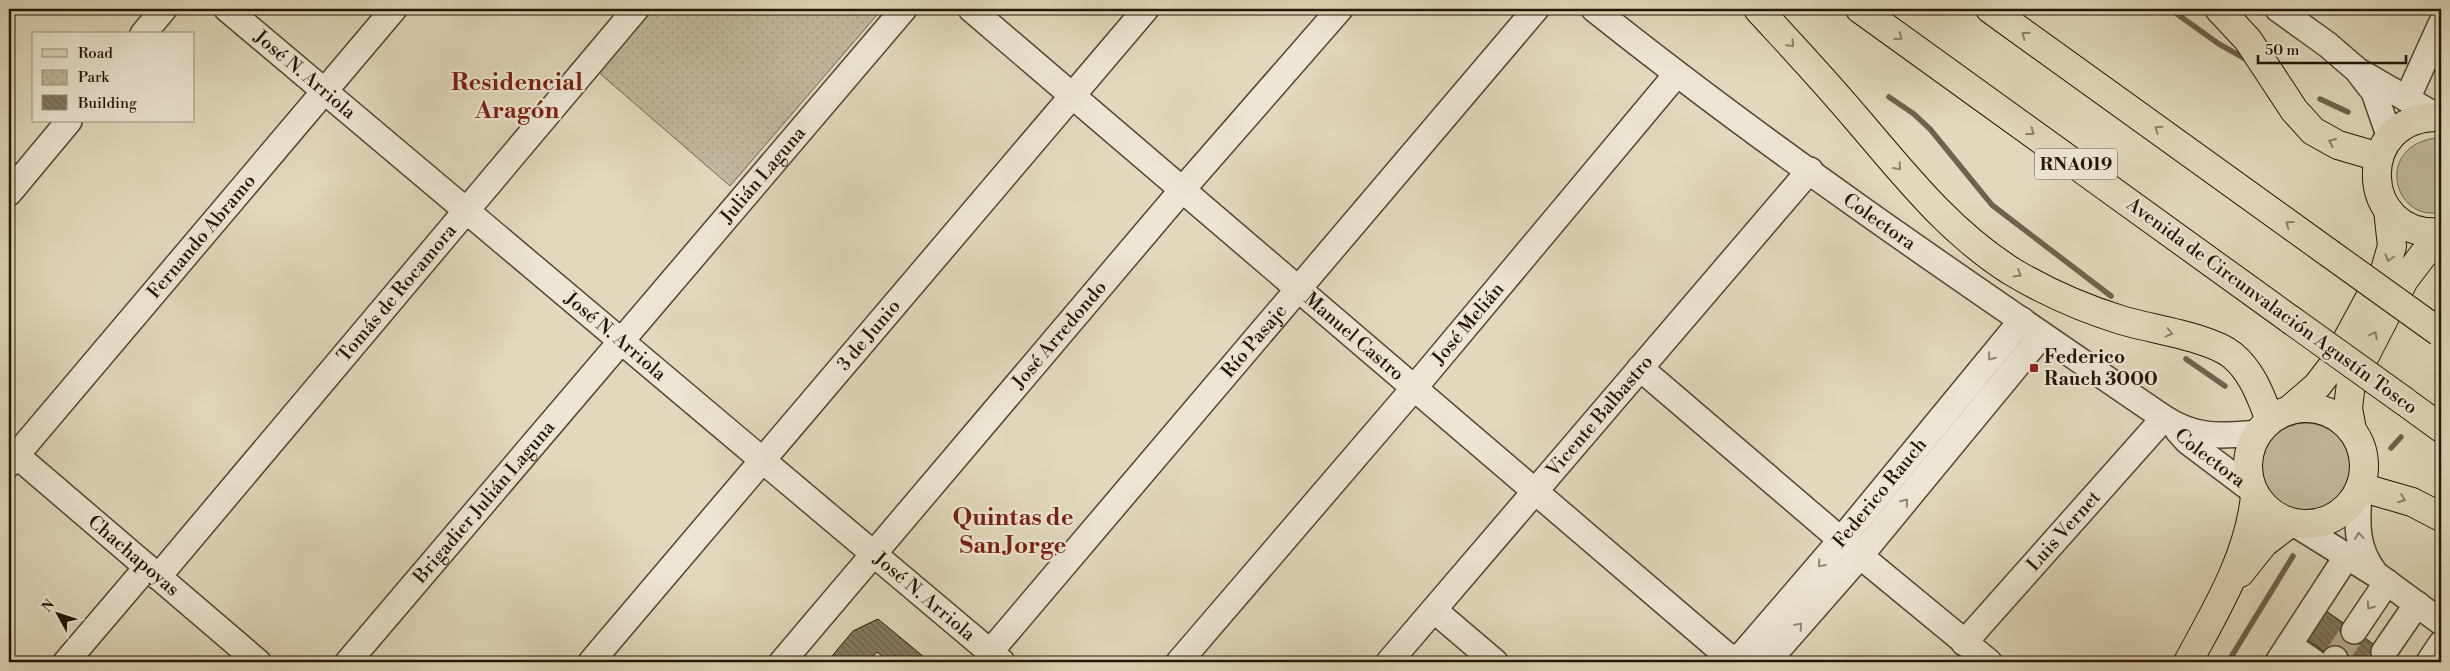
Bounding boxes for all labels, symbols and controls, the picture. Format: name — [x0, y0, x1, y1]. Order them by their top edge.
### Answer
street label: José N. Arriola — [248, 24, 361, 125]
one-way arrow — [1893, 31, 1903, 40]
legend — [32, 32, 195, 122]
one-way arrow — [2021, 32, 2031, 41]
scale bar — [2258, 32, 2405, 64]
one-way arrow — [1785, 39, 1794, 48]
text: 50 m — [2265, 41, 2299, 60]
text: Road — [78, 44, 113, 63]
text: Park — [78, 68, 110, 87]
district label: Residencial Aragón — [451, 68, 583, 126]
text: Building — [77, 94, 137, 113]
street label: Julián Laguna — [714, 121, 811, 229]
one-way arrow — [2025, 126, 2035, 135]
one-way arrow — [2154, 126, 2164, 135]
one-way arrow — [2328, 138, 2337, 149]
road number: RNA019 — [2035, 148, 2117, 180]
one-way arrow — [1892, 161, 1900, 170]
street label: Fernando Abramo — [142, 169, 261, 304]
street label: Colectora — [1838, 188, 1921, 256]
street label: Avenida de Circunvalación Agustín Tosco — [2121, 192, 2422, 420]
street label: Tomás de Rocamora — [332, 219, 462, 367]
one-way arrow — [2286, 221, 2295, 230]
one-way arrow — [2384, 253, 2395, 262]
one-way arrow — [2013, 268, 2022, 278]
street label: José Arredondo — [1006, 276, 1112, 394]
street label: José Melián — [1426, 278, 1509, 370]
street label: José N. Arriola — [559, 286, 672, 386]
street label: Manuel Castro — [1299, 287, 1409, 386]
street label: 3 de Junio — [832, 295, 906, 376]
street label: Río Pasaje — [1216, 299, 1292, 383]
one-way arrow — [2164, 327, 2173, 338]
one-way arrow — [2368, 332, 2378, 341]
place label: Federico Rauch 3000 — [2044, 345, 2158, 391]
street label: Vicente Balbastro — [1540, 350, 1658, 482]
one-way arrow — [1987, 352, 1996, 361]
marker: Federico Rauch 3000 — [2028, 362, 2040, 374]
street label: Brigadier Julián Laguna — [408, 416, 560, 589]
street label: Colectora — [2169, 423, 2251, 493]
street label: Federico Rauch — [1828, 433, 1932, 553]
street label: Luis Vernet — [2022, 485, 2106, 576]
one-way arrow — [2397, 493, 2406, 503]
one-way arrow — [1899, 499, 1907, 508]
district label: Quintas de San Jorge — [952, 503, 1074, 561]
street label: Chachapoyas — [83, 510, 184, 601]
one-way arrow — [2354, 531, 2365, 539]
street label: José N. Arriola — [868, 546, 981, 647]
one-way arrow — [1818, 558, 1827, 567]
north arrow — [32, 588, 82, 638]
text: N — [38, 596, 59, 616]
one-way arrow — [2367, 601, 2376, 610]
one-way arrow — [1794, 622, 1803, 631]

